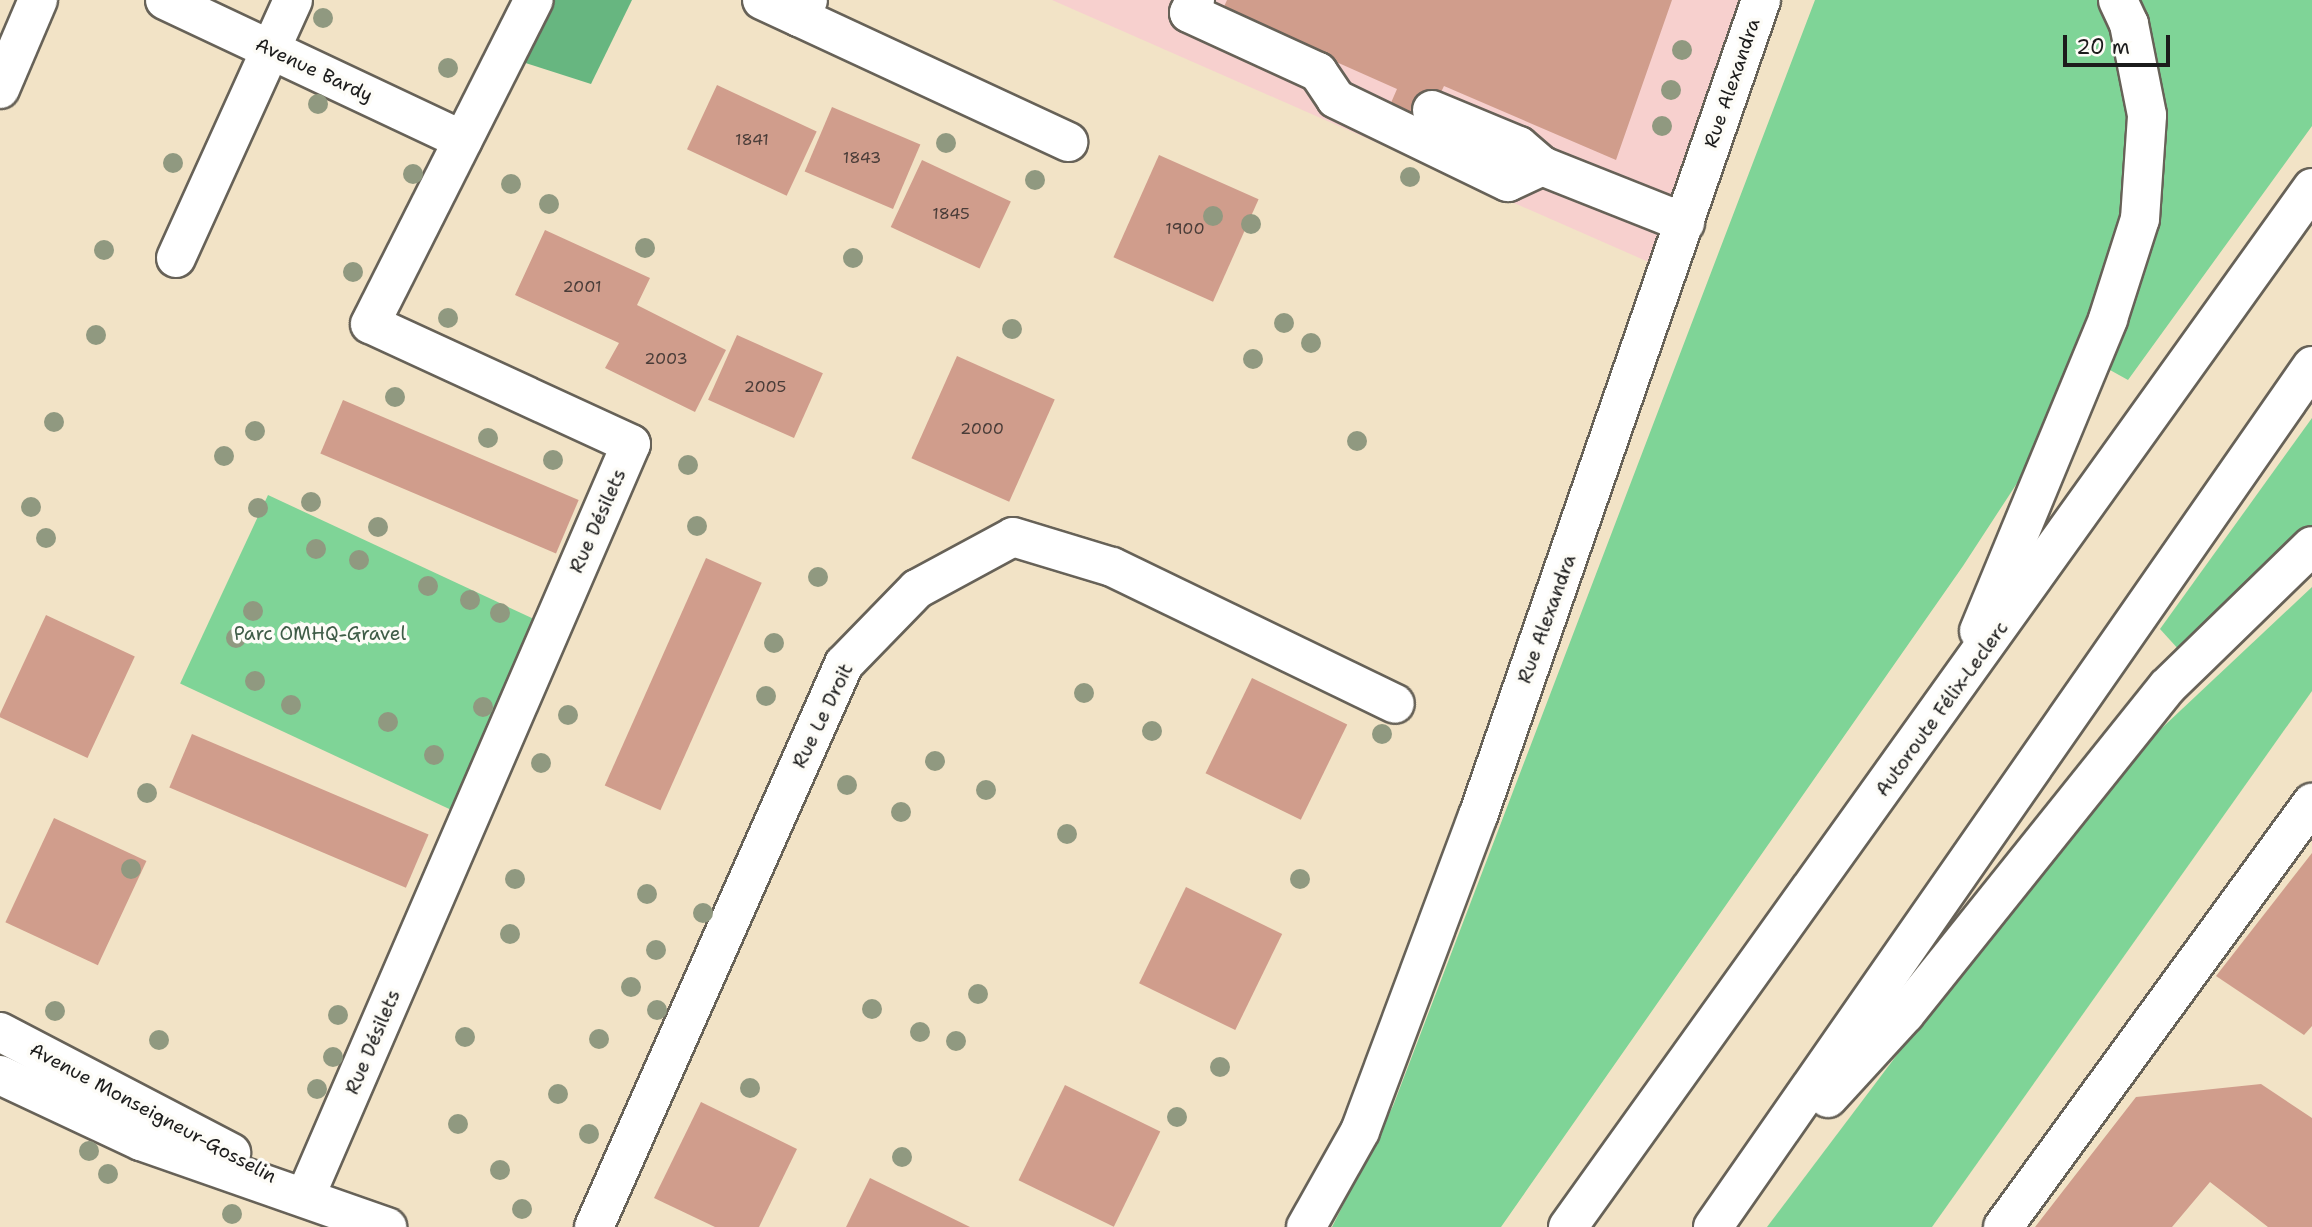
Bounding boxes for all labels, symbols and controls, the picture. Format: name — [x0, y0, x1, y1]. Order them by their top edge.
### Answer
street label: Rue Alexandra — [1699, 15, 1765, 151]
scale bar — [2067, 21, 2174, 65]
street label: Avenue Bardy — [252, 33, 376, 107]
text: 20 m — [2076, 33, 2130, 61]
house number: 1841 — [735, 130, 769, 150]
house number: 1843 — [843, 148, 881, 168]
house number: 1845 — [932, 204, 970, 224]
house number: 1900 — [1165, 219, 1205, 239]
house number: 2001 — [562, 277, 602, 297]
house number: 2003 — [644, 349, 688, 369]
house number: 2005 — [744, 377, 786, 397]
house number: 2000 — [960, 419, 1004, 439]
street label: Rue Désilets — [565, 465, 631, 577]
street label: Rue Alexandra — [1513, 552, 1581, 686]
street label: Autoroute Félix-Leclerc — [1871, 617, 2013, 801]
park label: Parc OMHQ-Gravel — [234, 623, 406, 645]
street label: Rue Le Droit — [788, 660, 858, 772]
street label: Rue Désilets — [341, 986, 405, 1098]
street label: Avenue Monseigneur-Gosselin — [26, 1038, 280, 1188]

